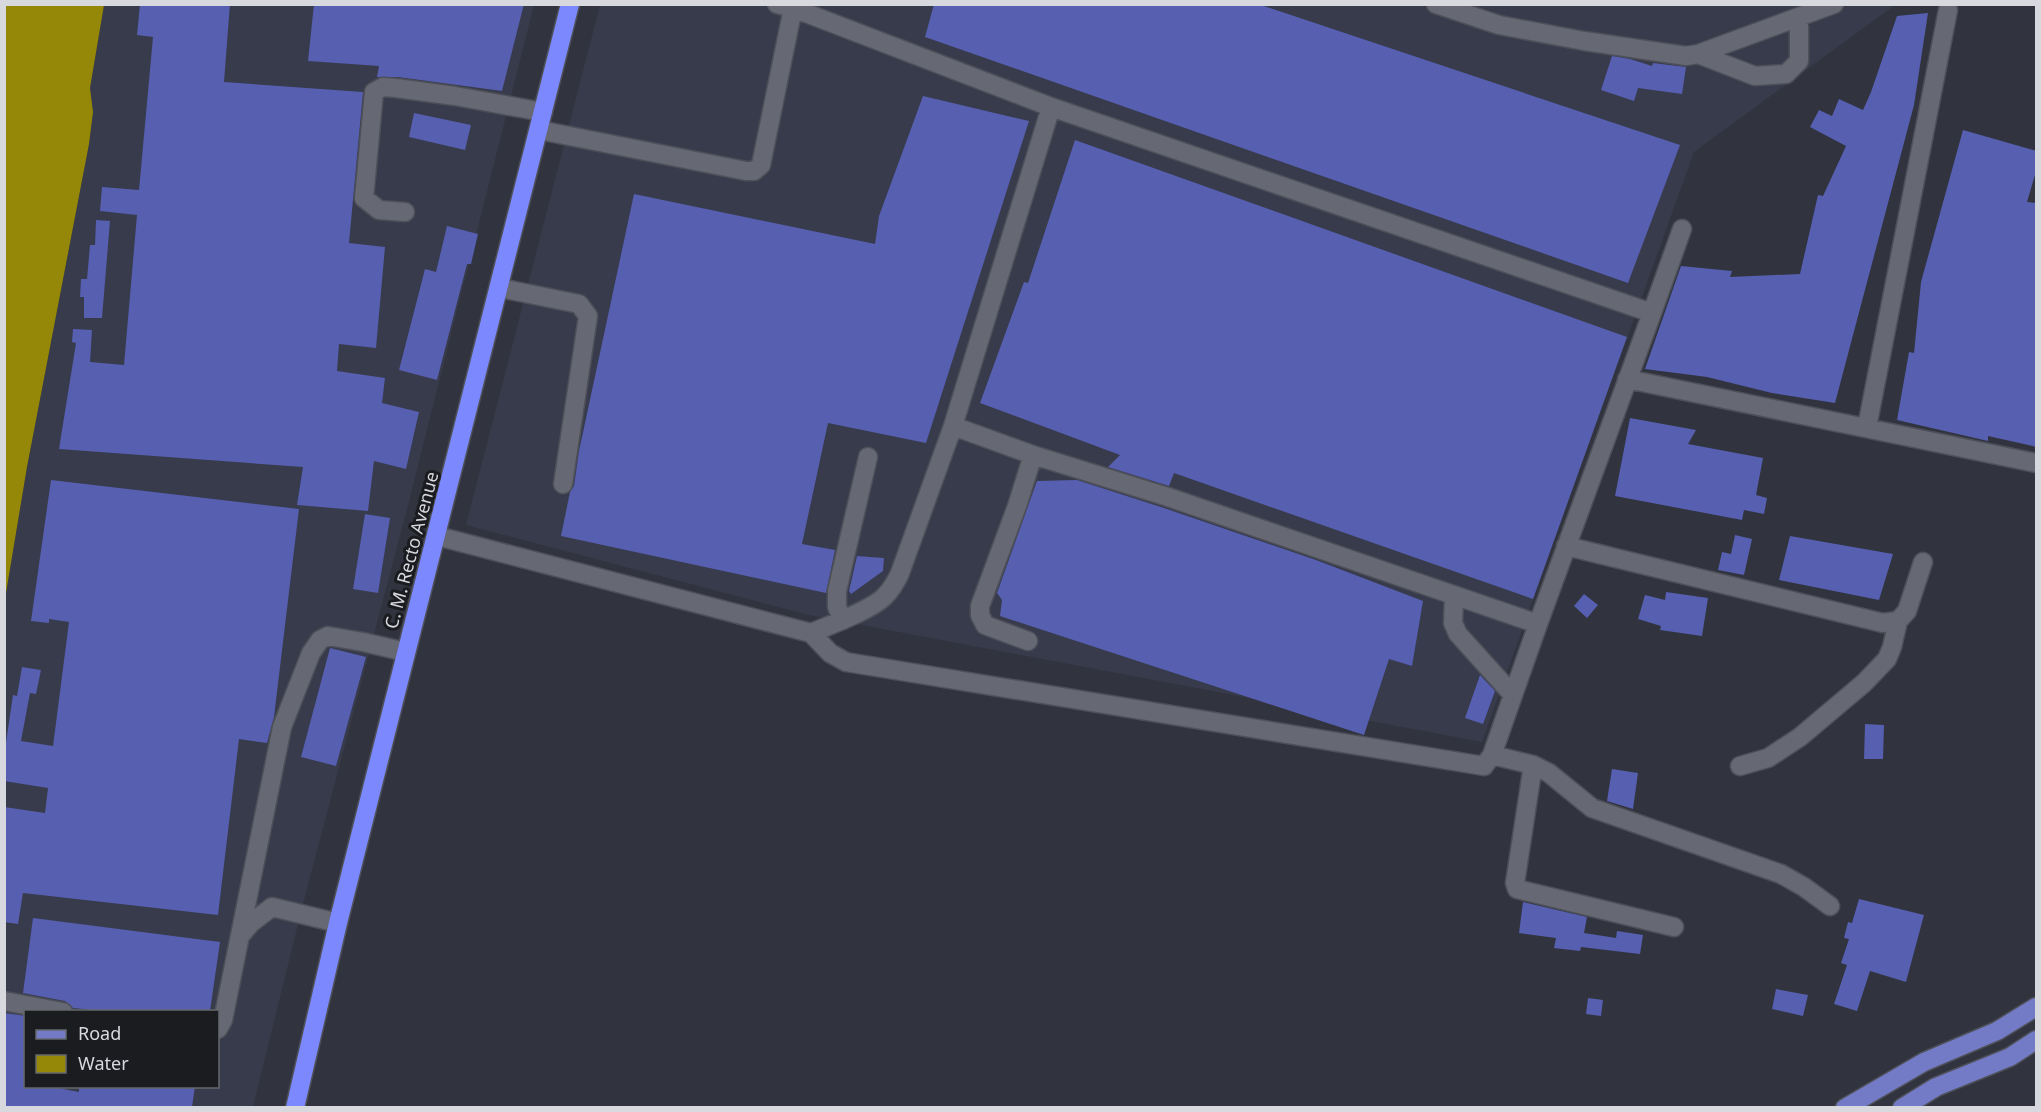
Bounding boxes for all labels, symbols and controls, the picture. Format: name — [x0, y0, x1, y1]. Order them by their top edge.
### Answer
street label: C. M. Recto Avenue — [378, 469, 444, 631]
legend — [24, 1010, 219, 1088]
text: Road — [78, 1021, 121, 1045]
text: Water — [78, 1051, 129, 1075]

